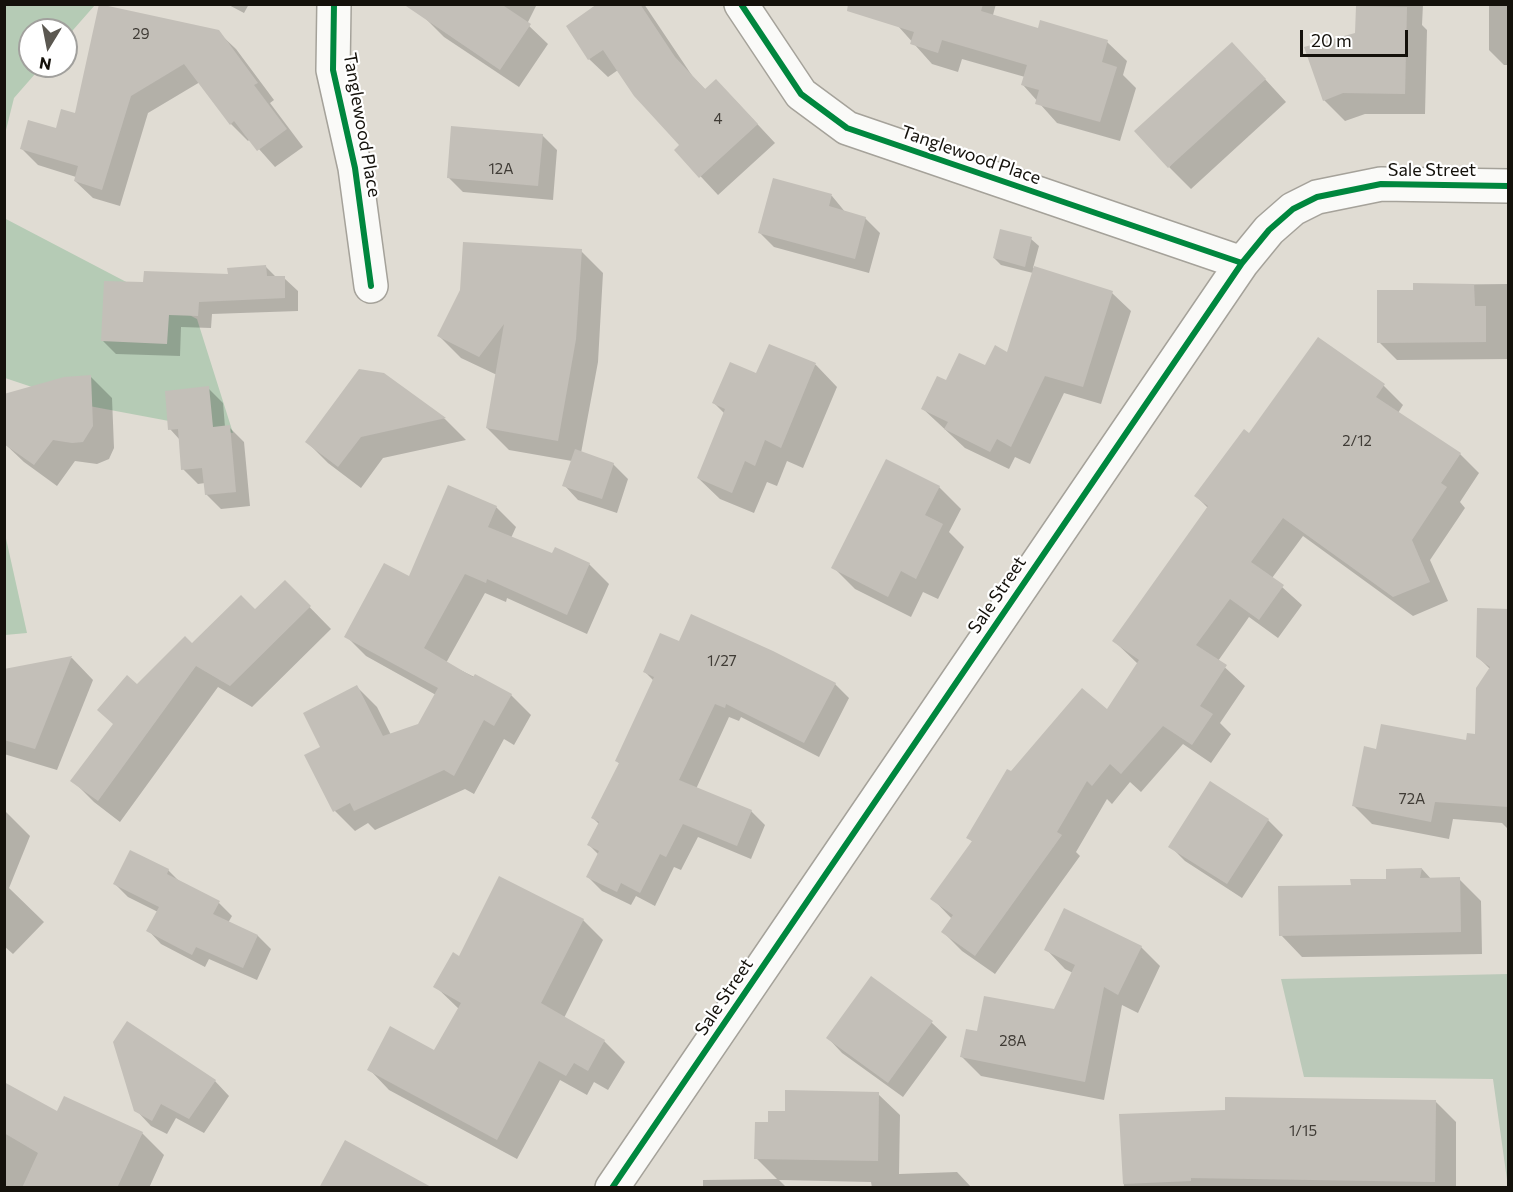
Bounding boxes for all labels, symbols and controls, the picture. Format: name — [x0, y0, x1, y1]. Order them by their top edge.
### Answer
north arrow — [18, 18, 78, 78]
scale bar — [1303, 18, 1411, 56]
house number: 29 — [132, 25, 150, 43]
text: 20 m — [1311, 29, 1352, 51]
street label: Tanglewood Place — [339, 51, 385, 199]
text: N — [38, 54, 53, 75]
house number: 4 — [714, 110, 722, 128]
street label: Tanglewood Place — [898, 121, 1044, 189]
street label: Sale Street — [1388, 159, 1476, 181]
house number: 12A — [488, 160, 514, 178]
house number: 2/12 — [1342, 432, 1372, 450]
street label: Sale Street — [963, 552, 1031, 638]
house number: 1/27 — [707, 652, 737, 670]
house number: 72A — [1399, 790, 1425, 808]
street label: Sale Street — [690, 954, 758, 1040]
house number: 28A — [999, 1032, 1027, 1050]
house number: 1/15 — [1289, 1122, 1317, 1140]

